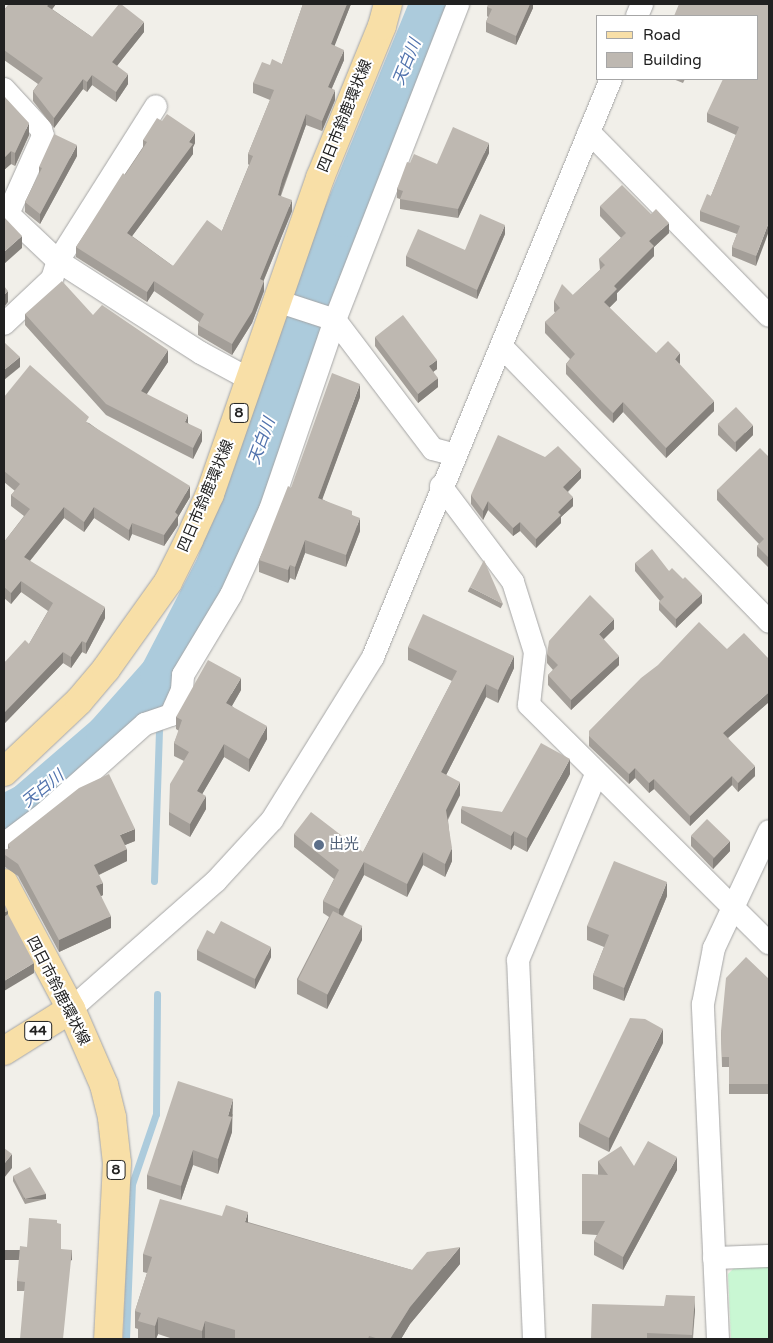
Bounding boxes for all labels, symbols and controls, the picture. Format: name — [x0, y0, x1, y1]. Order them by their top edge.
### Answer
legend — [596, 15, 758, 80]
text: Road — [643, 26, 681, 44]
water label: 天白川 — [389, 36, 425, 88]
text: Building — [643, 51, 702, 69]
street label: 四日市鈴鹿環状線 — [314, 57, 376, 175]
road number: 8 — [229, 402, 249, 424]
water label: 天白川 — [245, 415, 279, 467]
street label: 四日市鈴鹿環状線 — [174, 437, 238, 555]
water label: 天白川 — [18, 766, 68, 812]
place label: 出光 — [329, 836, 359, 854]
marker: 出光 — [313, 839, 325, 851]
street label: 四日市鈴鹿環状線 — [23, 933, 93, 1049]
road number: 44 — [23, 1019, 53, 1042]
road number: 8 — [106, 1158, 126, 1182]

